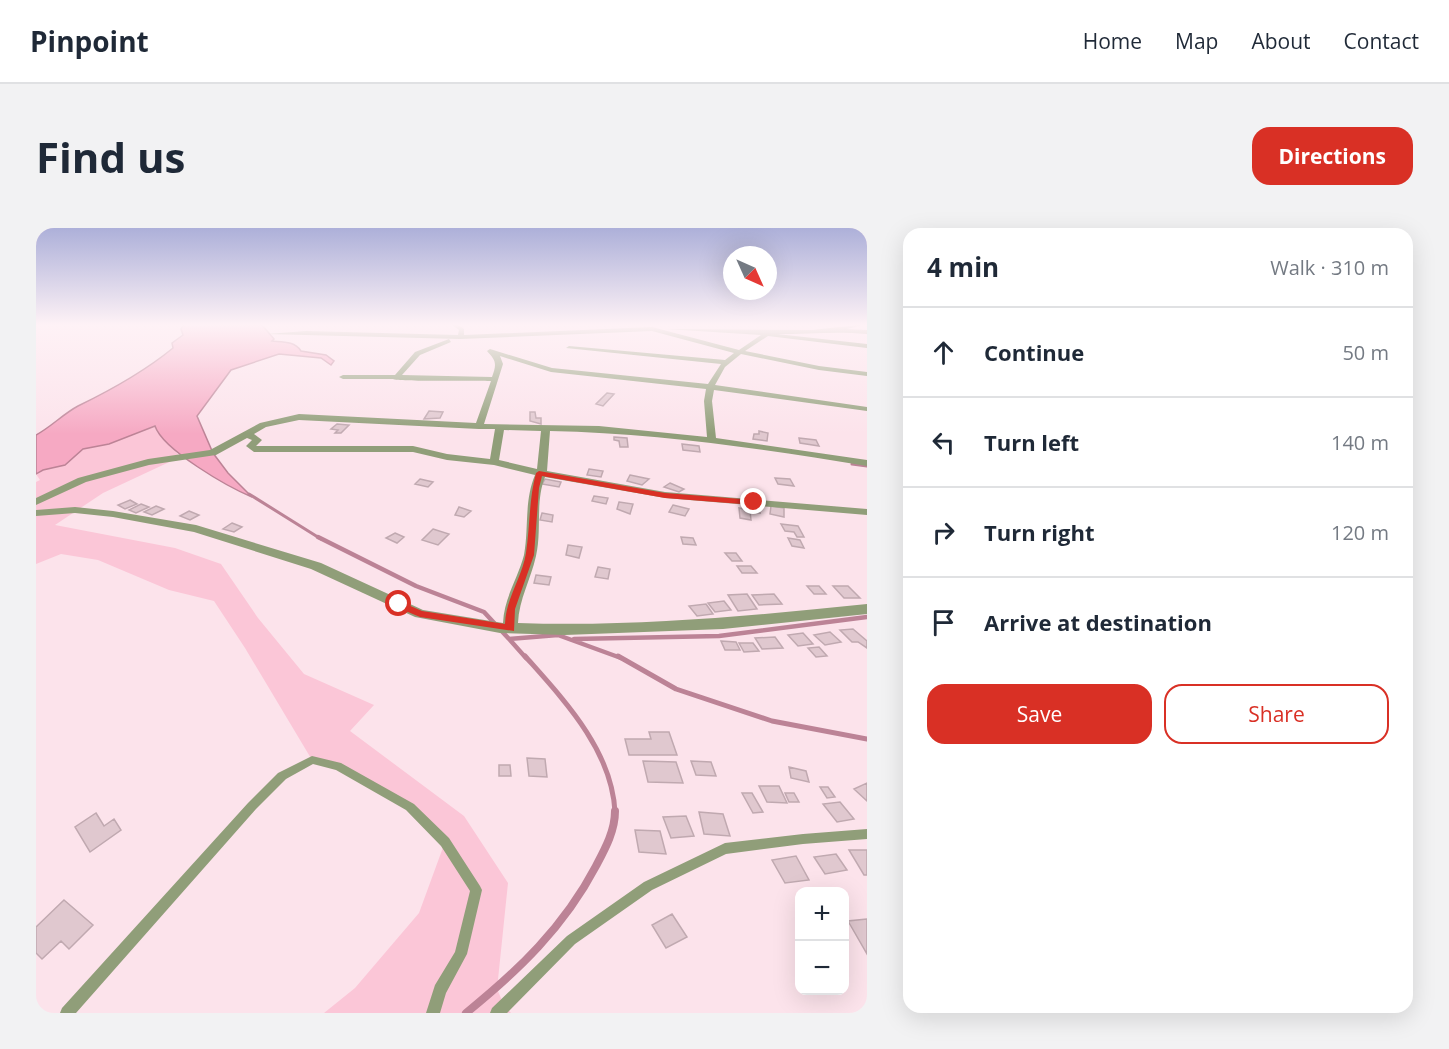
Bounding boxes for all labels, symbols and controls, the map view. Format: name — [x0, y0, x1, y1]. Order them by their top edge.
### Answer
text: Pinpoint — [30, 22, 149, 60]
text: Home — [1083, 27, 1142, 55]
text: Map — [1175, 27, 1218, 55]
text: About — [1251, 27, 1311, 55]
text: Contact — [1344, 27, 1419, 55]
button: Directions — [1252, 127, 1413, 185]
text: Find us — [36, 128, 185, 185]
north arrow — [723, 246, 777, 300]
text: 4 min — [927, 249, 999, 285]
text: Walk · 310 m — [1270, 254, 1389, 281]
icon: ahead — [927, 336, 960, 369]
text: Continue — [984, 337, 1084, 367]
text: 50 m — [1342, 339, 1389, 366]
icon: left — [927, 426, 960, 459]
text: Turn left — [984, 427, 1079, 457]
text: 140 m — [1331, 429, 1389, 456]
route end — [740, 488, 766, 514]
icon: right — [927, 516, 960, 549]
text: Turn right — [984, 517, 1095, 547]
text: 120 m — [1331, 519, 1389, 546]
route start — [385, 590, 411, 616]
icon: arrive — [927, 606, 960, 639]
text: Arrive at destination — [984, 607, 1212, 637]
button: Save — [927, 684, 1152, 744]
button: Share — [1164, 684, 1389, 744]
map controls — [795, 887, 849, 995]
button: + — [795, 887, 849, 941]
button: − — [795, 941, 849, 995]

